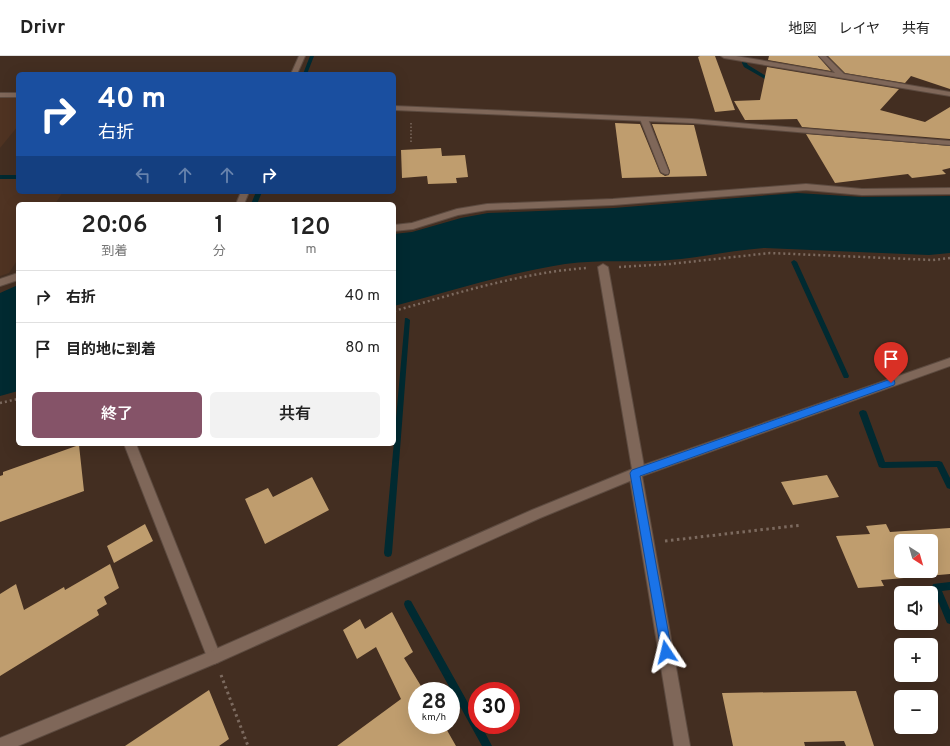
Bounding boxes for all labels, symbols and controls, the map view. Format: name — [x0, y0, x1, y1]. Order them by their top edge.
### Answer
text: Drivr — [20, 16, 65, 40]
text: 地図 — [788, 21, 816, 38]
text: レイヤ — [838, 21, 880, 38]
text: 共有 — [902, 21, 930, 38]
text: 40 m — [98, 82, 166, 118]
icon: right — [32, 88, 84, 140]
text: 右折 — [98, 122, 134, 145]
icon: left — [132, 164, 154, 186]
icon: ahead — [174, 164, 196, 186]
icon: ahead — [216, 164, 238, 186]
icon: right — [258, 164, 280, 186]
text: 20:06 — [81, 211, 148, 241]
text: 1 — [215, 211, 224, 241]
text: 120 — [291, 213, 331, 243]
text: m — [305, 242, 316, 258]
text: 到着 — [101, 244, 127, 260]
text: 分 — [213, 244, 226, 260]
icon: right — [32, 286, 54, 308]
text: 40 m — [345, 287, 380, 306]
text: 右折 — [66, 289, 96, 308]
icon: arrive — [32, 338, 54, 360]
text: 80 m — [345, 339, 380, 358]
text: 目的地に到着 — [66, 341, 156, 360]
pin — [874, 342, 908, 383]
icon: arrive — [880, 348, 902, 370]
button: 終了 — [32, 392, 202, 438]
button: 共有 — [210, 392, 380, 438]
north arrow — [894, 534, 938, 578]
map controls — [894, 534, 938, 734]
button: sound — [894, 586, 938, 630]
position arrow — [645, 631, 687, 673]
button: + — [894, 638, 938, 682]
speed limit sign: 30 — [468, 682, 520, 734]
text: 28 — [422, 690, 446, 716]
button: − — [894, 690, 938, 734]
text: km/h — [422, 711, 446, 724]

